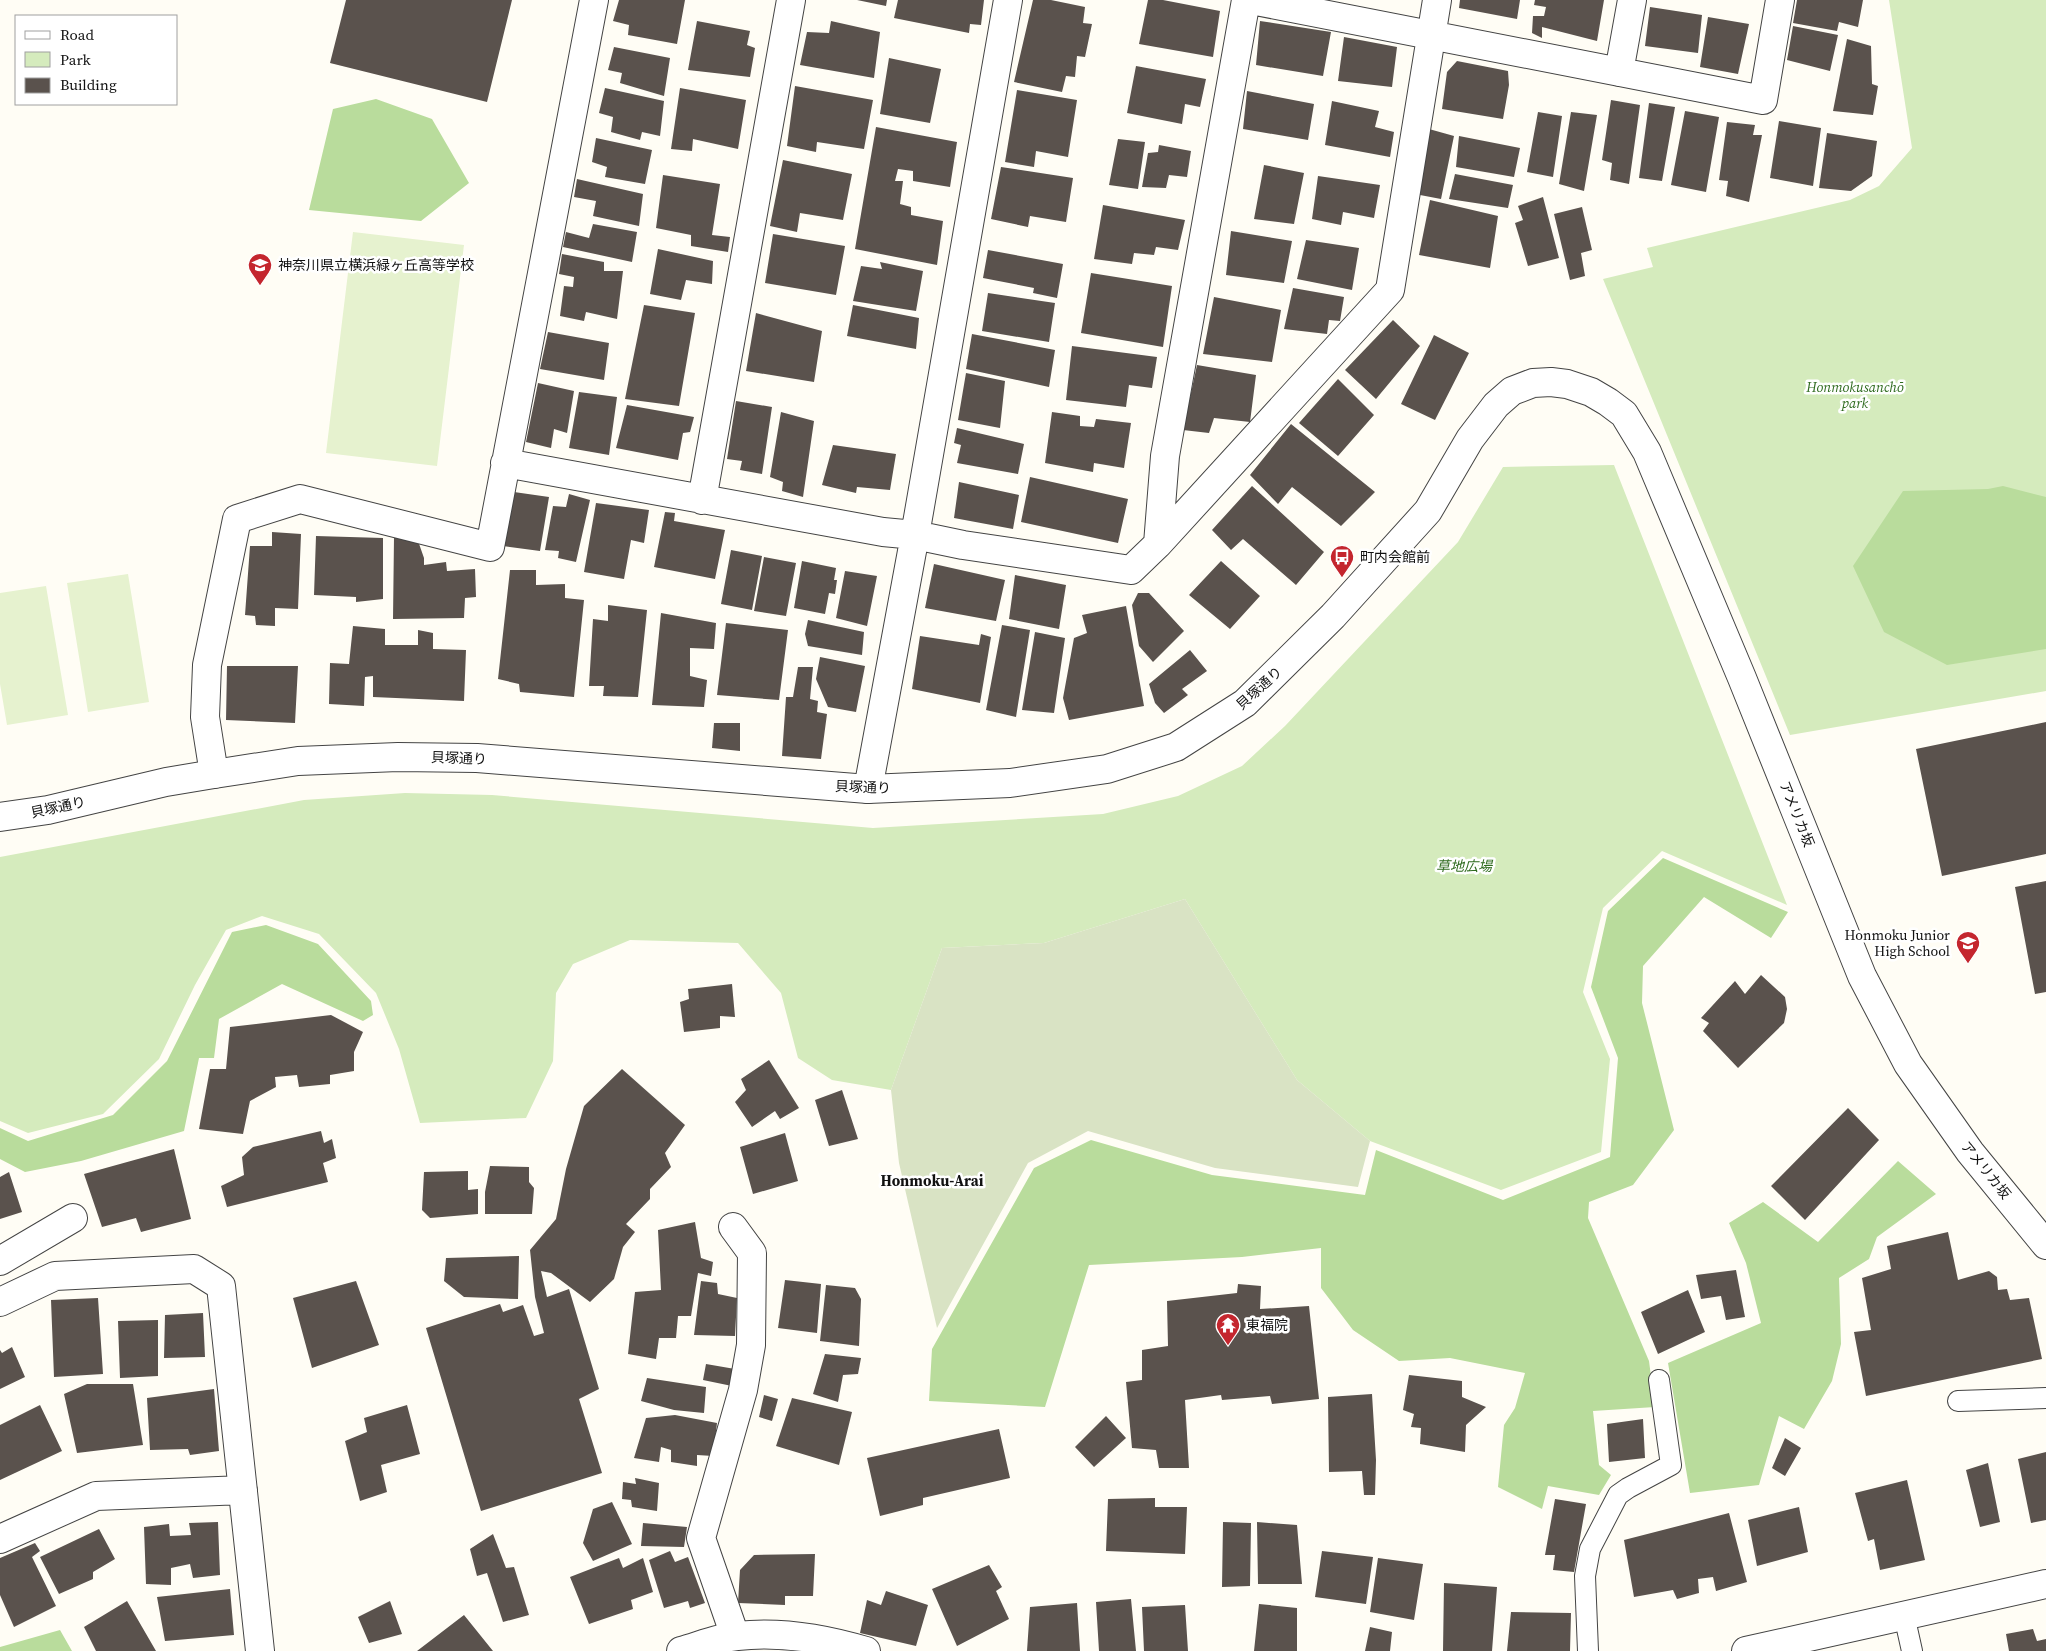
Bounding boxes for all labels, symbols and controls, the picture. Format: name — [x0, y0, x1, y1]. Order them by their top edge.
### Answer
legend — [15, 15, 178, 105]
text: Road — [60, 24, 94, 45]
text: Park — [60, 49, 92, 70]
text: Building — [60, 74, 117, 95]
school or university icon: 神奈川県立横浜緑ヶ丘高等学校 — [247, 252, 273, 286]
place label: 神奈川県立横浜緑ヶ丘高等学校 — [278, 255, 474, 275]
park label: Honmokusanchō park — [1805, 377, 1904, 413]
bus stop icon: 町内会館前 — [1329, 544, 1355, 578]
place label: 町内会館前 — [1360, 547, 1430, 567]
street label: 貝塚通り — [1232, 662, 1286, 714]
street label: 貝塚通り — [431, 747, 487, 769]
street label: 貝塚通り — [835, 776, 891, 798]
street label: アメリカ坂 — [1775, 778, 1819, 850]
street label: 貝塚通り — [29, 791, 87, 823]
park label: 草地広場 — [1436, 856, 1494, 876]
place label: Honmoku Junior High School — [1845, 925, 1950, 961]
school or university icon: Honmoku Junior High School — [1955, 930, 1981, 964]
street label: アメリカ坂 — [1956, 1137, 2016, 1203]
district label: Honmoku-Arai — [881, 1170, 984, 1191]
temple icon: 東福院 — [1215, 1312, 1241, 1346]
place label: 東福院 — [1246, 1315, 1288, 1335]

